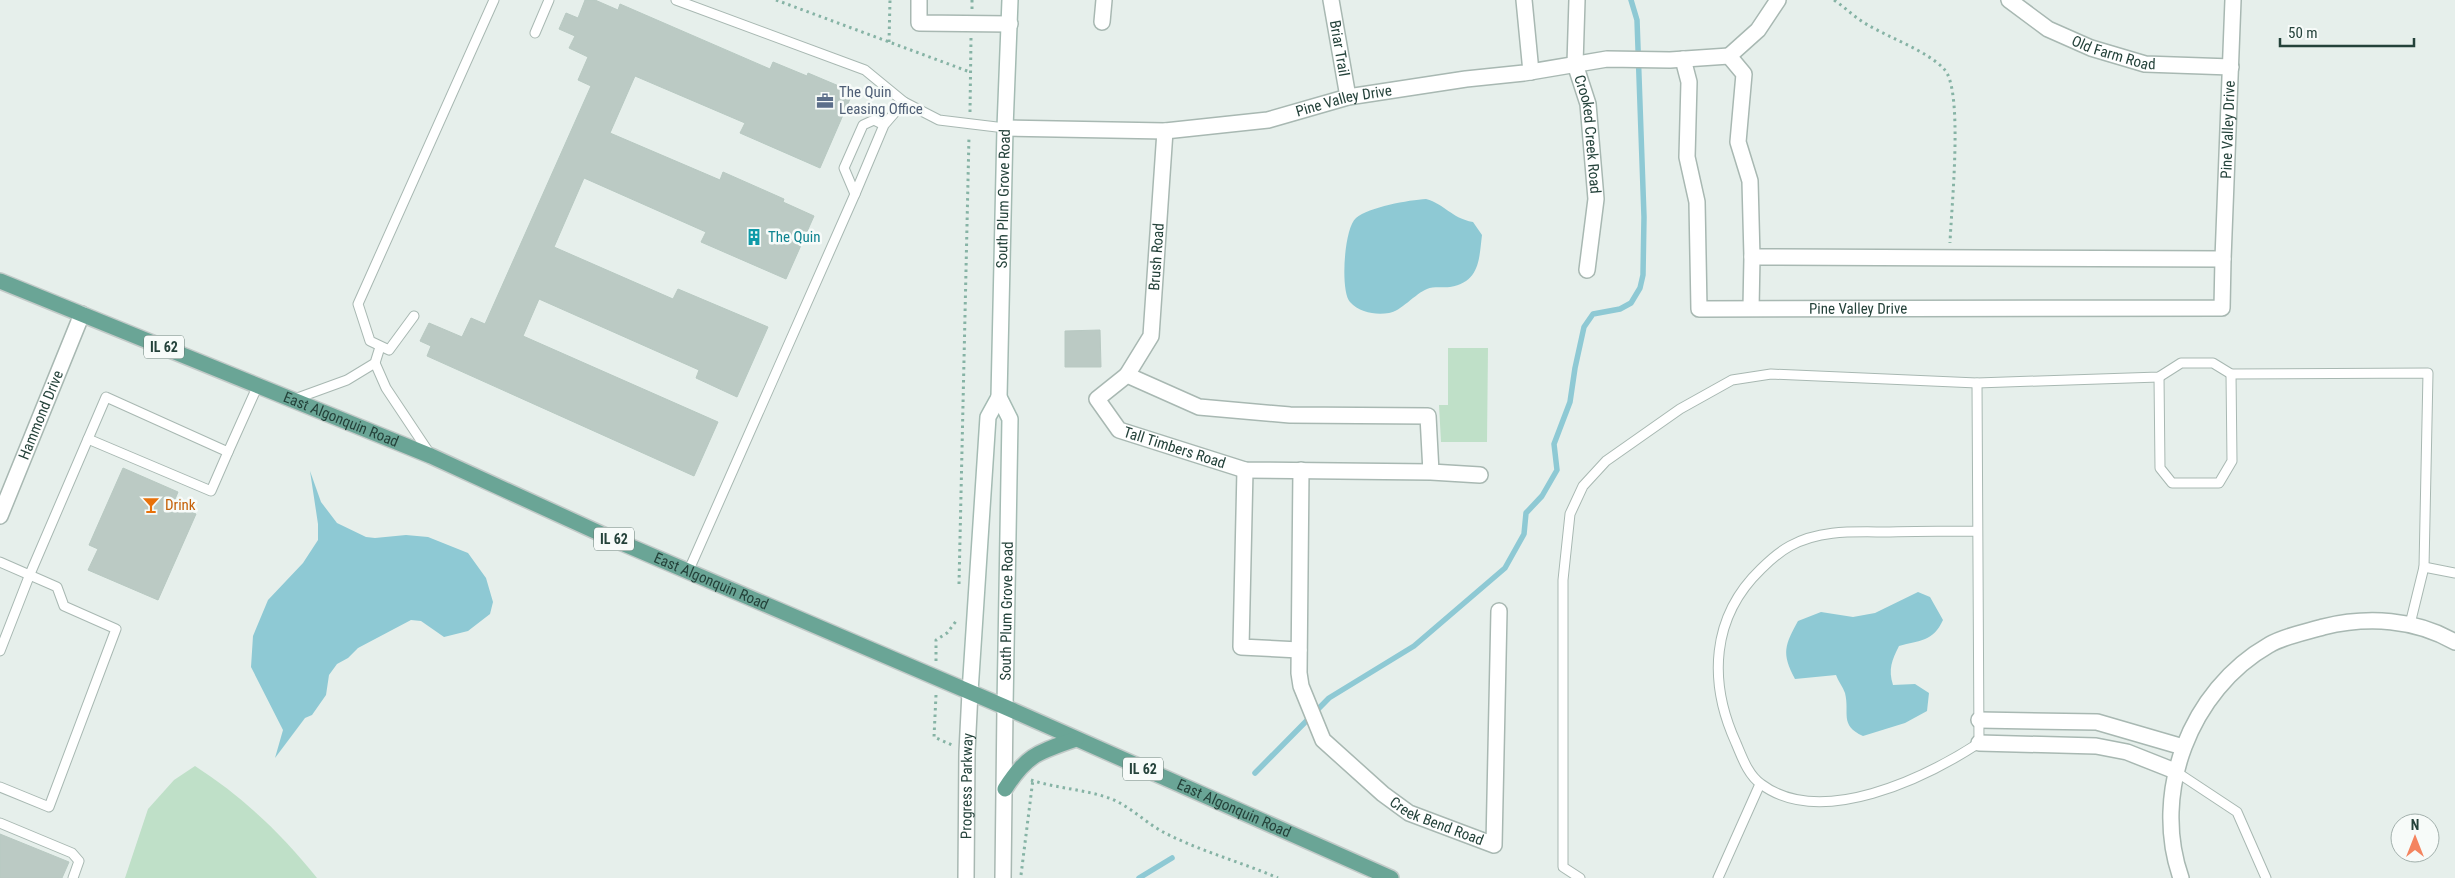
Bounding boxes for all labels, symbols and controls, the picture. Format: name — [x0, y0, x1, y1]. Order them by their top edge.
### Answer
scale bar — [2280, 15, 2414, 47]
street label: Briar Trail — [1326, 19, 1353, 78]
text: 50 m — [2288, 24, 2318, 42]
street label: Old Farm Road — [2069, 32, 2156, 74]
street label: Crooked Creek Road — [1570, 73, 1605, 194]
street label: Pine Valley Drive — [2217, 80, 2239, 179]
street label: Pine Valley Drive — [1294, 81, 1393, 121]
place label: The Quin Leasing Office — [839, 83, 923, 118]
office icon: The Quin Leasing Office — [815, 91, 835, 111]
street label: South Plum Grove Road — [993, 129, 1014, 268]
street label: Brush Road — [1145, 223, 1168, 291]
building icon: The Quin — [744, 227, 764, 247]
place label: The Quin — [768, 228, 821, 246]
street label: Pine Valley Drive — [1809, 300, 1907, 318]
road number: IL 62 — [144, 336, 184, 358]
street label: Hammond Drive — [15, 368, 67, 462]
street label: East Algonquin Road — [281, 388, 401, 451]
street label: Tall Timbers Road — [1121, 423, 1228, 472]
bar icon: Drink — [141, 495, 161, 515]
place label: Drink — [165, 496, 196, 514]
road number: IL 62 — [594, 528, 634, 550]
street label: South Plum Grove Road — [996, 541, 1017, 681]
street label: East Algonquin Road — [651, 549, 771, 614]
street label: Progress Parkway — [957, 733, 977, 839]
road number: IL 62 — [1123, 758, 1163, 781]
street label: East Algonquin Road — [1174, 775, 1294, 841]
street label: Creek Bend Road — [1386, 793, 1486, 849]
north arrow — [2390, 813, 2440, 863]
text: N — [2411, 817, 2419, 833]

